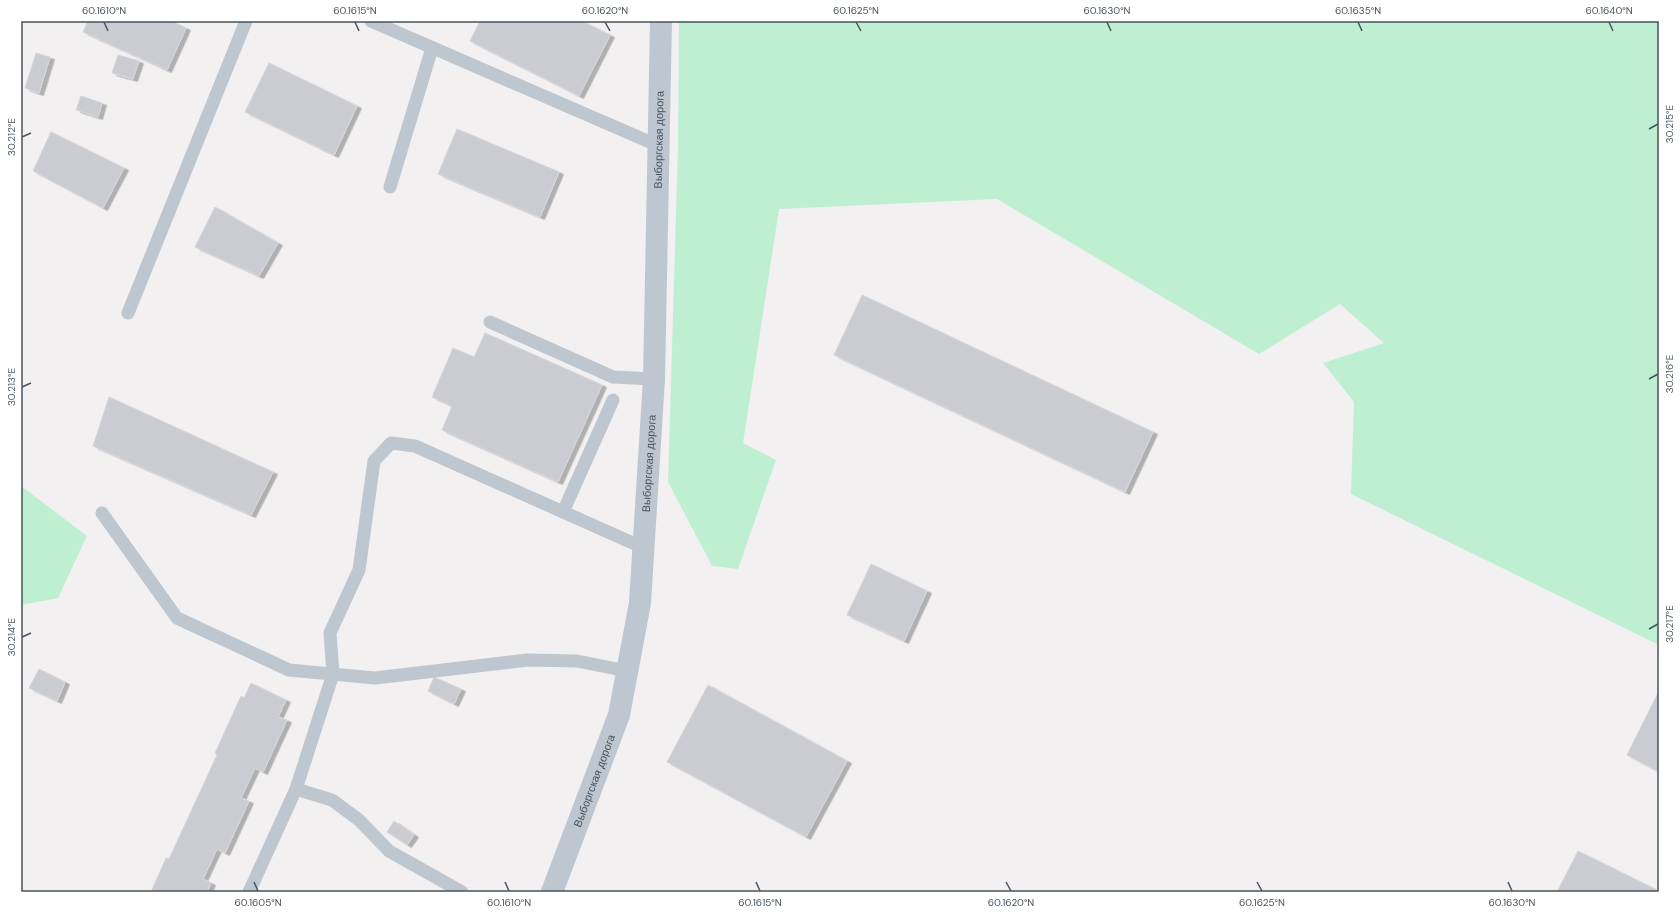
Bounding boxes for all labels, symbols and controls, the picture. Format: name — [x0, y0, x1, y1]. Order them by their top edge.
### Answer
text: 60.1610°N — [82, 4, 126, 17]
text: 60.1615°N — [333, 4, 377, 17]
text: 60.1620°N — [582, 4, 628, 17]
text: 60.1625°N — [833, 4, 879, 17]
text: 60.1630°N — [1084, 4, 1131, 17]
text: 60.1635°N — [1335, 4, 1381, 17]
text: 60.1640°N — [1585, 4, 1633, 17]
street label: Выборгская дорога — [651, 90, 667, 189]
text: 30.215°E — [1663, 104, 1676, 143]
text: 30.212°E — [5, 118, 18, 156]
text: 30.216°E — [1663, 354, 1676, 393]
text: 30.213°E — [5, 368, 18, 406]
street label: Выборгская дорога — [639, 413, 659, 513]
text: 30.217°E — [1663, 605, 1676, 643]
text: 30.214°E — [5, 617, 18, 656]
street label: Выборгская дорога — [570, 732, 618, 829]
text: 60.1605°N — [234, 896, 282, 909]
text: 60.1610°N — [487, 896, 531, 909]
text: 60.1615°N — [738, 896, 782, 909]
text: 60.1620°N — [988, 896, 1034, 909]
text: 60.1625°N — [1239, 896, 1285, 909]
text: 60.1630°N — [1489, 896, 1536, 909]

